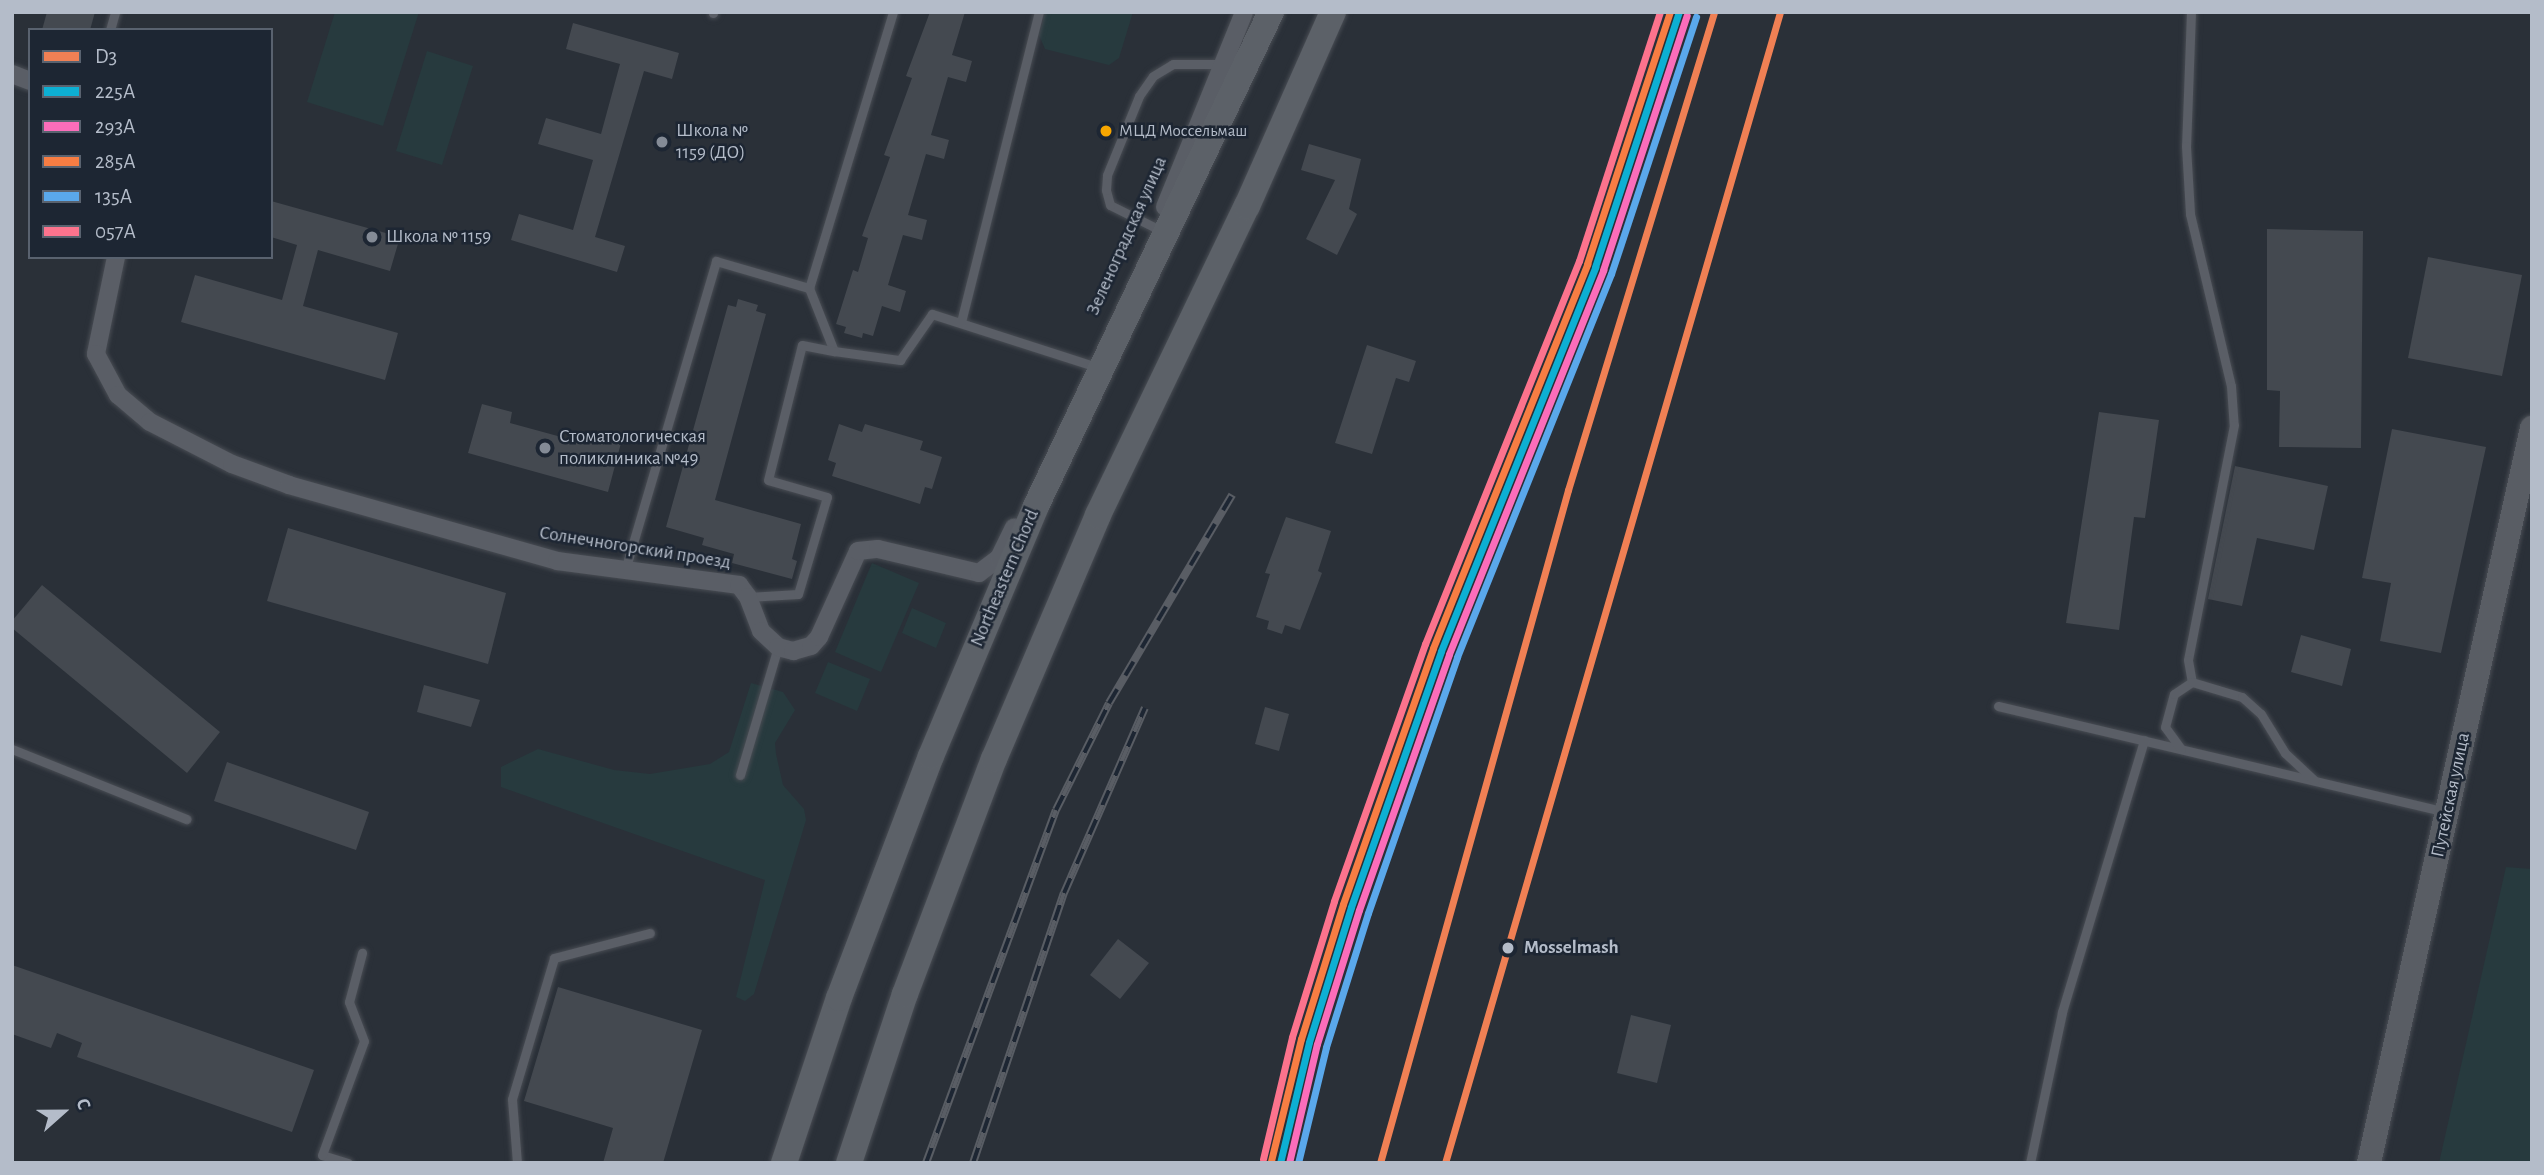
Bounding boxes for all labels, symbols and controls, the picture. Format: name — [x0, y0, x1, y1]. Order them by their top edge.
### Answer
legend — [28, 28, 273, 259]
text: D3 — [95, 46, 117, 67]
text: 225А — [95, 81, 135, 102]
text: 293А — [95, 116, 135, 137]
place label: Школа № 1159 (ДО) — [676, 120, 748, 164]
place label: МЦД Моссельмаш — [1119, 121, 1247, 141]
marker: МЦД Моссельмаш — [1099, 124, 1113, 138]
marker: Школа № 1159 (ДО) — [654, 134, 670, 150]
text: 285А — [95, 151, 136, 172]
street label: Зеленоградская улица — [1082, 153, 1172, 319]
text: 135А — [95, 186, 132, 207]
text: 057А — [95, 221, 136, 242]
place label: Школа № 1159 — [386, 226, 491, 248]
marker: Школа № 1159 — [364, 229, 380, 245]
place label: Стоматологическая поликлиника №49 — [559, 426, 706, 470]
marker: Стоматологическая поликлиника №49 — [537, 440, 553, 456]
street label: Northeastern Chord — [966, 506, 1044, 650]
street label: Солнечногорский проезд — [538, 522, 732, 574]
street label: Путейская улица — [2427, 730, 2475, 860]
place label: Mosselmash — [1524, 937, 1619, 959]
marker: Mosselmash — [1498, 938, 1518, 958]
north arrow — [28, 1077, 98, 1147]
text: С — [72, 1096, 94, 1113]

